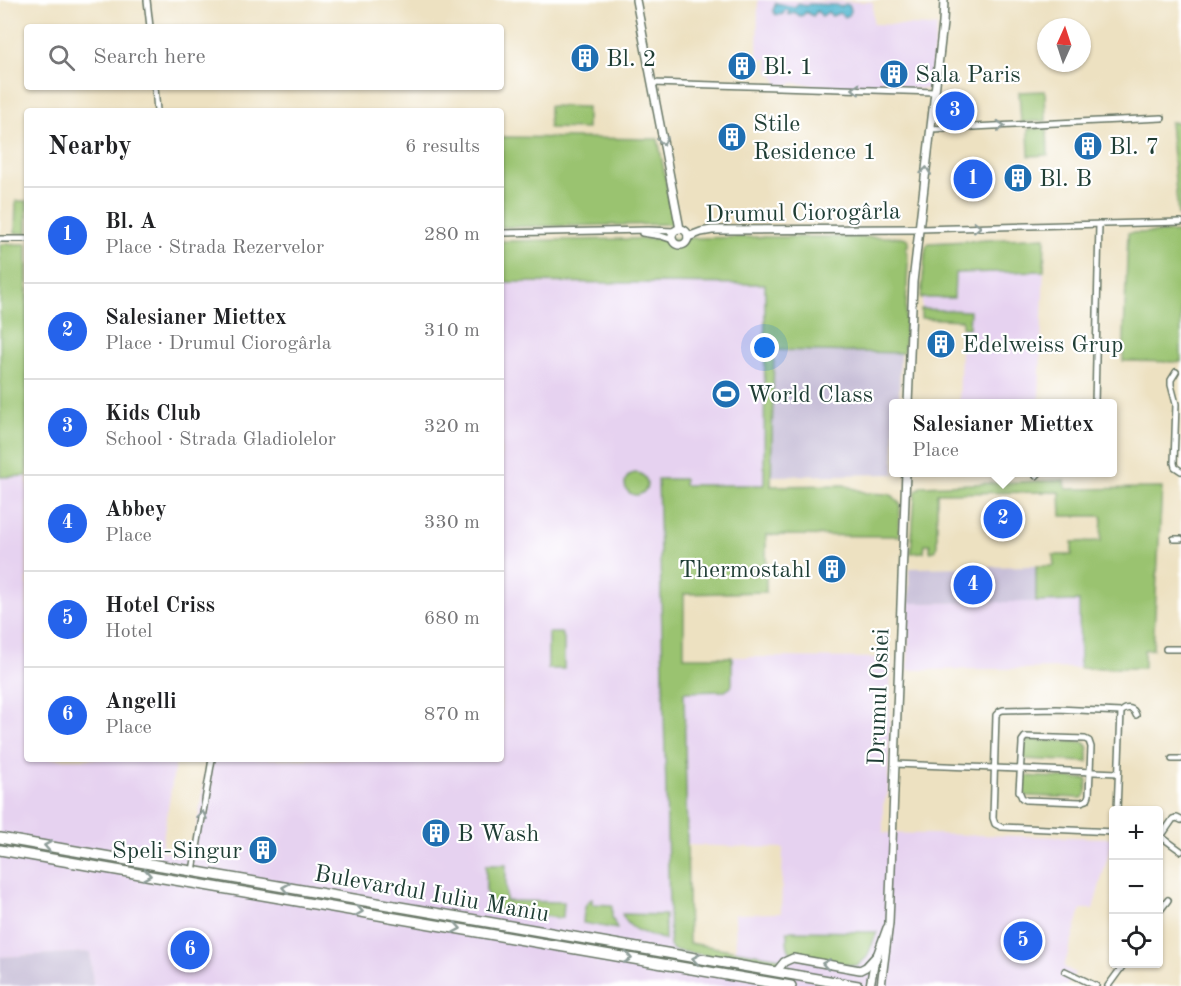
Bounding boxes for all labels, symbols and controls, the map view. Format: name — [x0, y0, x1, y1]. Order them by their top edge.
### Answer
north arrow — [1037, 18, 1091, 72]
search box — [24, 24, 504, 90]
icon: search — [45, 41, 78, 74]
building icon: Bl. 2 — [569, 42, 601, 74]
text: Search here — [93, 46, 206, 68]
place label: Bl. 2 — [606, 48, 656, 72]
building icon: Bl. 1 — [726, 50, 758, 82]
place label: Bl. 1 — [763, 56, 813, 80]
building icon: Sala Paris — [878, 58, 910, 90]
place label: Sala Paris — [915, 64, 1021, 88]
one-way arrow — [851, 83, 860, 96]
pin: 3 — [936, 88, 974, 134]
place label: Stile Residence 1 — [753, 113, 877, 165]
one-way arrow — [996, 120, 1005, 133]
building icon: Stile Residence 1 — [716, 121, 748, 153]
building icon: Bl. 7 — [1072, 130, 1104, 162]
text: Nearby — [48, 134, 132, 160]
one-way arrow — [656, 136, 669, 146]
place label: Bl. 7 — [1109, 136, 1159, 160]
text: 6 results — [405, 137, 480, 157]
pin: 1 — [954, 156, 992, 201]
building icon: Bl. B — [1002, 162, 1034, 194]
one-way arrow — [919, 166, 932, 175]
place label: Bl. B — [1039, 168, 1092, 192]
street label: Drumul Ciorogârla — [705, 200, 901, 228]
text: Bl. A — [105, 211, 156, 233]
one-way arrow — [973, 221, 982, 233]
text: 1 — [62, 225, 73, 245]
text: 280 m — [424, 225, 480, 245]
text: Place · Strada Rezervelor — [105, 238, 324, 258]
text: Salesianer Miettex — [105, 307, 287, 329]
text: 2 — [62, 321, 73, 341]
text: 310 m — [424, 321, 480, 341]
building icon: Edelweiss Grup — [925, 328, 957, 360]
your location — [750, 333, 779, 362]
text: Place · Drumul Ciorogârla — [105, 334, 332, 354]
place label: Edelweiss Grup — [962, 334, 1124, 358]
sports icon: World Class — [710, 378, 742, 410]
place label: World Class — [747, 384, 873, 408]
popup — [889, 399, 1117, 477]
text: Kids Club — [105, 403, 201, 425]
text: Salesianer Miettex — [912, 414, 1094, 436]
text: 3 — [62, 417, 73, 437]
text: 320 m — [424, 417, 480, 437]
text: School · Strada Gladiolelor — [105, 430, 336, 450]
text: Place — [912, 441, 959, 461]
pin: 2 — [984, 496, 1022, 542]
text: Abbey — [105, 499, 167, 521]
text: 4 — [62, 513, 73, 533]
text: 330 m — [424, 513, 480, 533]
text: Place — [105, 526, 152, 546]
building icon: Thermostahl — [816, 553, 848, 585]
place label: Thermostahl — [679, 559, 811, 583]
pin: 4 — [954, 562, 992, 608]
text: Hotel Criss — [105, 595, 215, 617]
text: 5 — [62, 609, 73, 629]
text: 680 m — [424, 609, 480, 629]
text: Hotel — [105, 622, 152, 642]
street label: Drumul Osiei — [866, 628, 894, 766]
text: Angelli — [105, 691, 176, 713]
text: 6 — [62, 705, 73, 725]
text: 870 m — [424, 705, 480, 725]
text: Place — [105, 718, 152, 738]
map controls — [1109, 806, 1163, 968]
button: + — [1109, 806, 1163, 860]
one-way arrow — [196, 811, 208, 820]
building icon: B Wash — [420, 817, 452, 849]
place label: B Wash — [457, 823, 539, 847]
building icon: Speli-Singur — [247, 834, 279, 866]
place label: Speli-Singur — [112, 840, 242, 864]
one-way arrow — [43, 841, 52, 853]
button: − — [1109, 860, 1163, 914]
street label: Bulevardul Iuliu Maniu — [312, 862, 551, 927]
one-way arrow — [141, 868, 151, 881]
one-way arrow — [282, 882, 291, 894]
one-way arrow — [355, 905, 364, 917]
button: locate — [1109, 914, 1163, 968]
pin: 5 — [1004, 918, 1042, 964]
one-way arrow — [452, 921, 462, 934]
pin: 6 — [170, 928, 210, 972]
one-way arrow — [624, 951, 633, 963]
one-way arrow — [692, 953, 702, 966]
one-way arrow — [822, 958, 832, 971]

